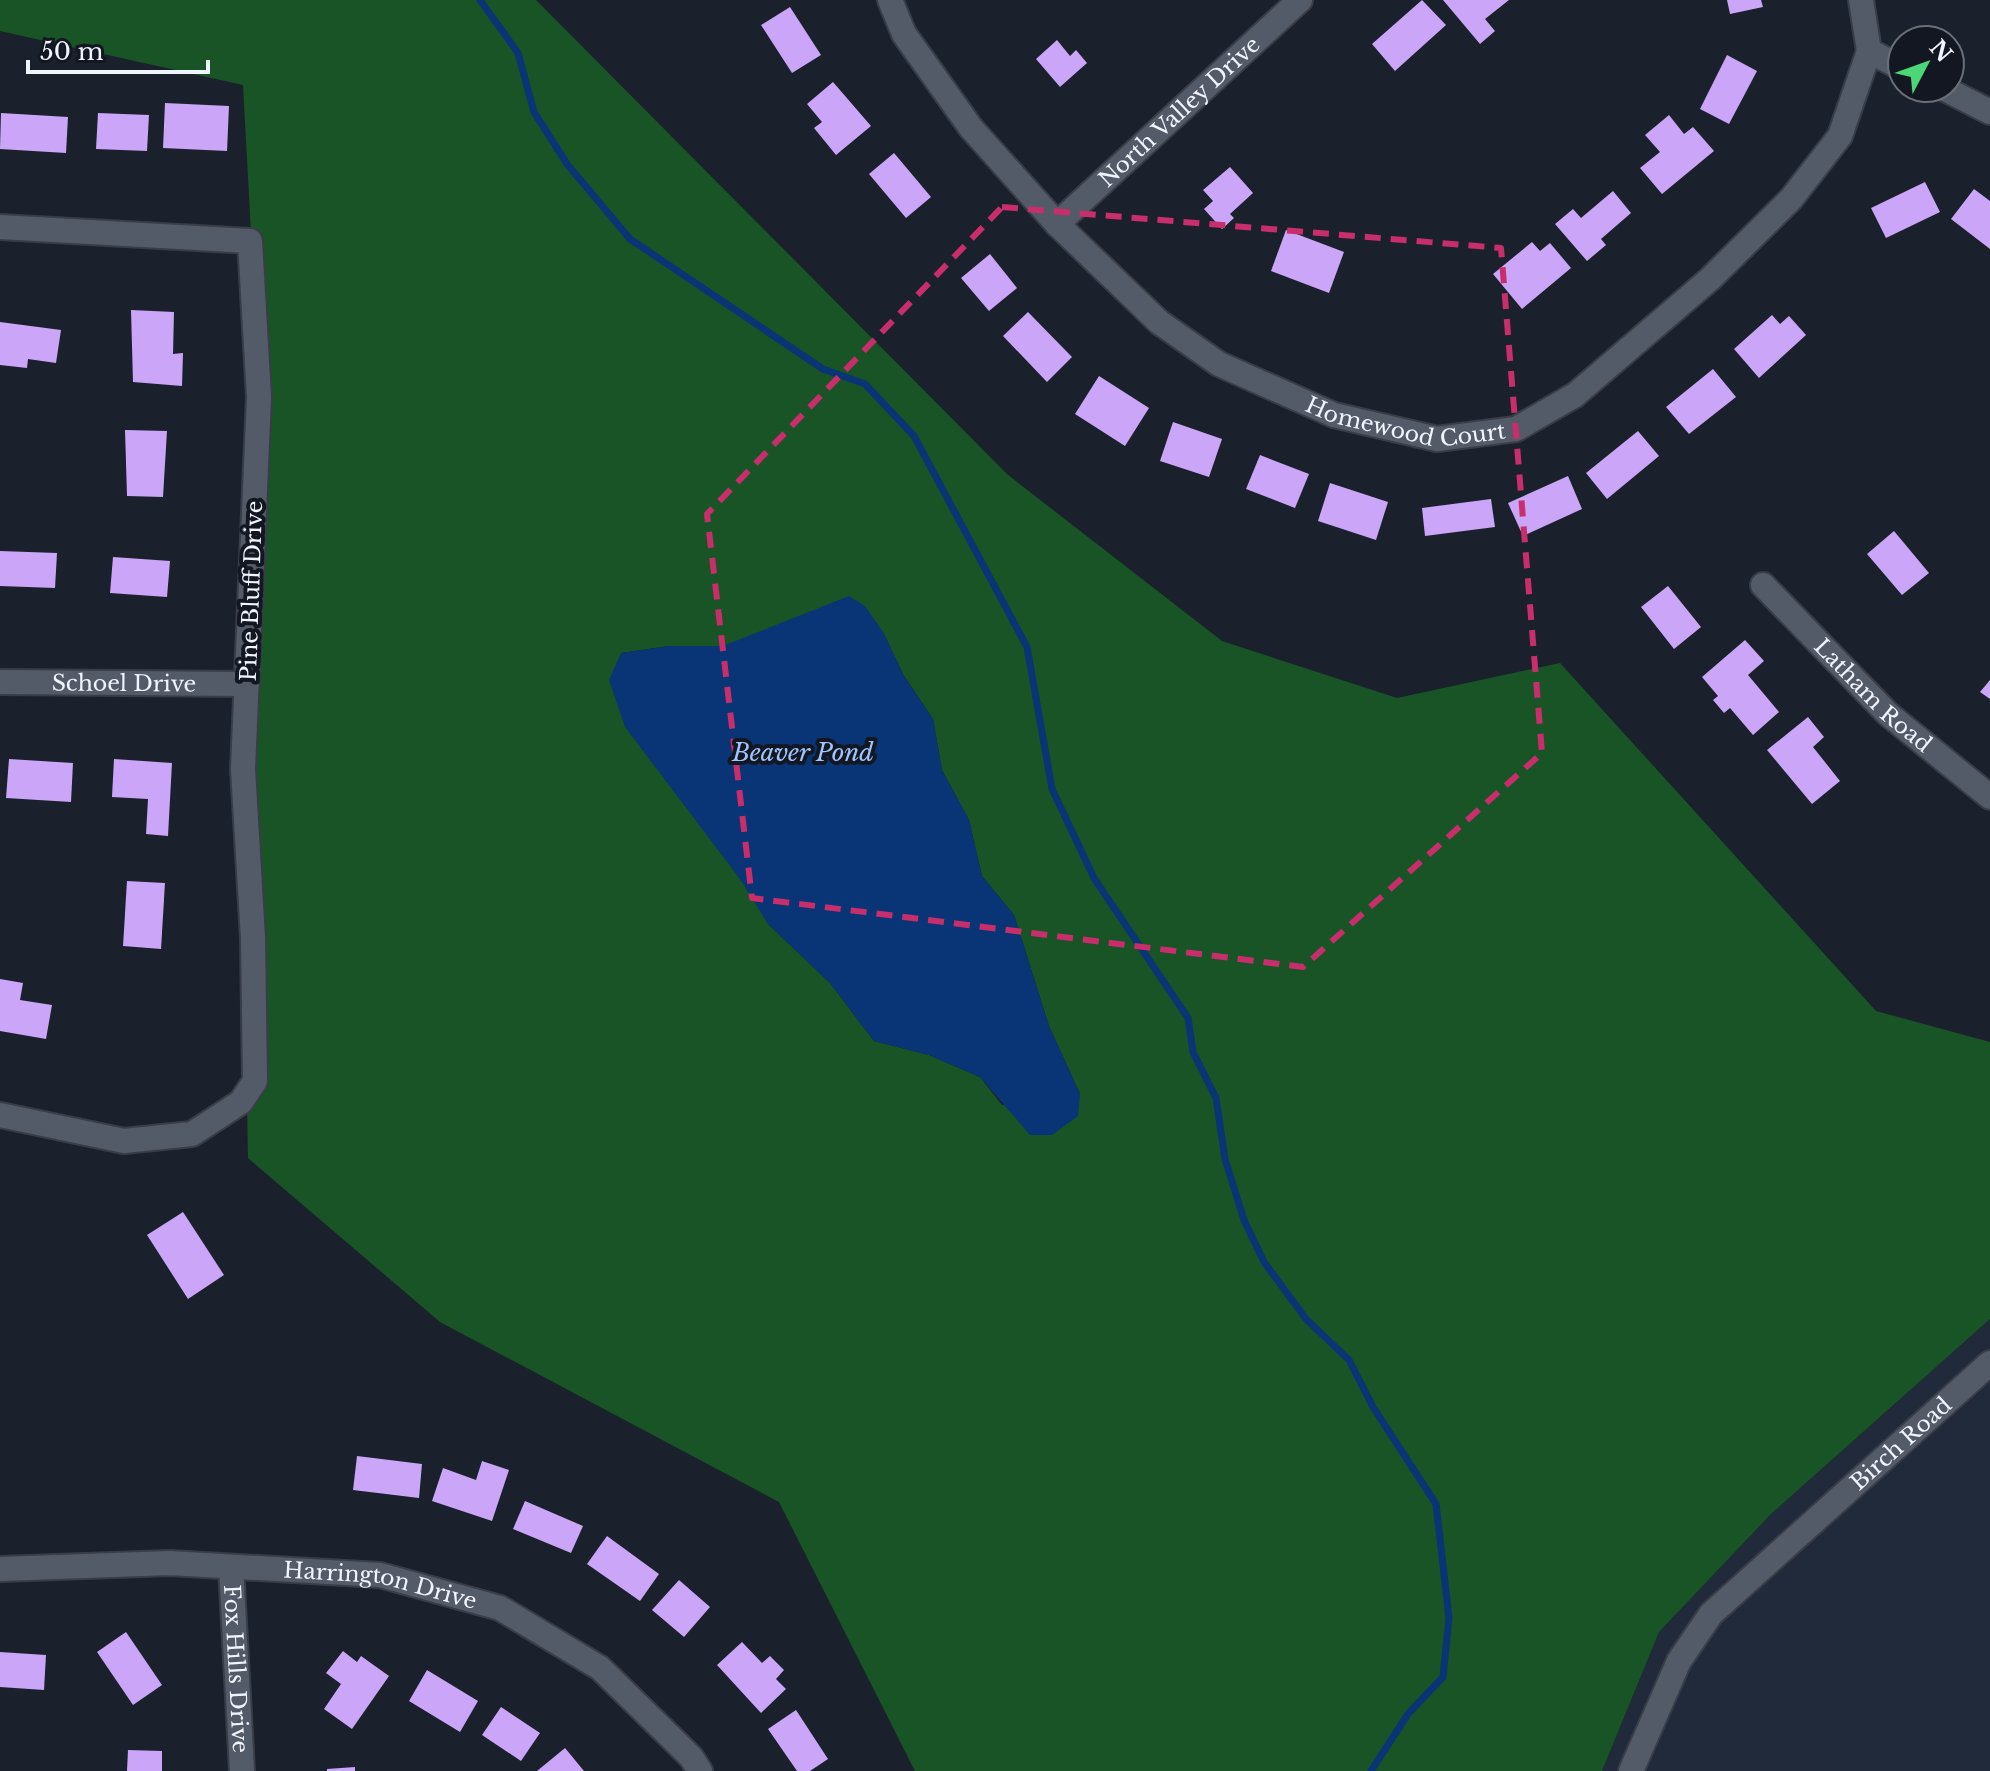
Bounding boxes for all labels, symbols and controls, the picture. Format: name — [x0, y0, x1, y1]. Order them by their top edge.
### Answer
scale bar — [28, 24, 208, 74]
north arrow — [1886, 24, 1966, 104]
street label: North Valley Drive — [1093, 31, 1266, 193]
text: N — [1924, 35, 1958, 68]
text: 50 m — [40, 37, 104, 66]
street label: Homewood Court — [1301, 391, 1508, 453]
street label: Pine Bluff Drive — [235, 500, 268, 682]
street label: Latham Road — [1808, 633, 1937, 758]
street label: Schoel Drive — [52, 669, 196, 698]
water label: Beaver Pond — [731, 738, 874, 767]
street label: Birch Road — [1845, 1391, 1957, 1496]
street label: Harrington Drive — [283, 1557, 480, 1615]
street label: Fox Hills Drive — [218, 1584, 254, 1754]

